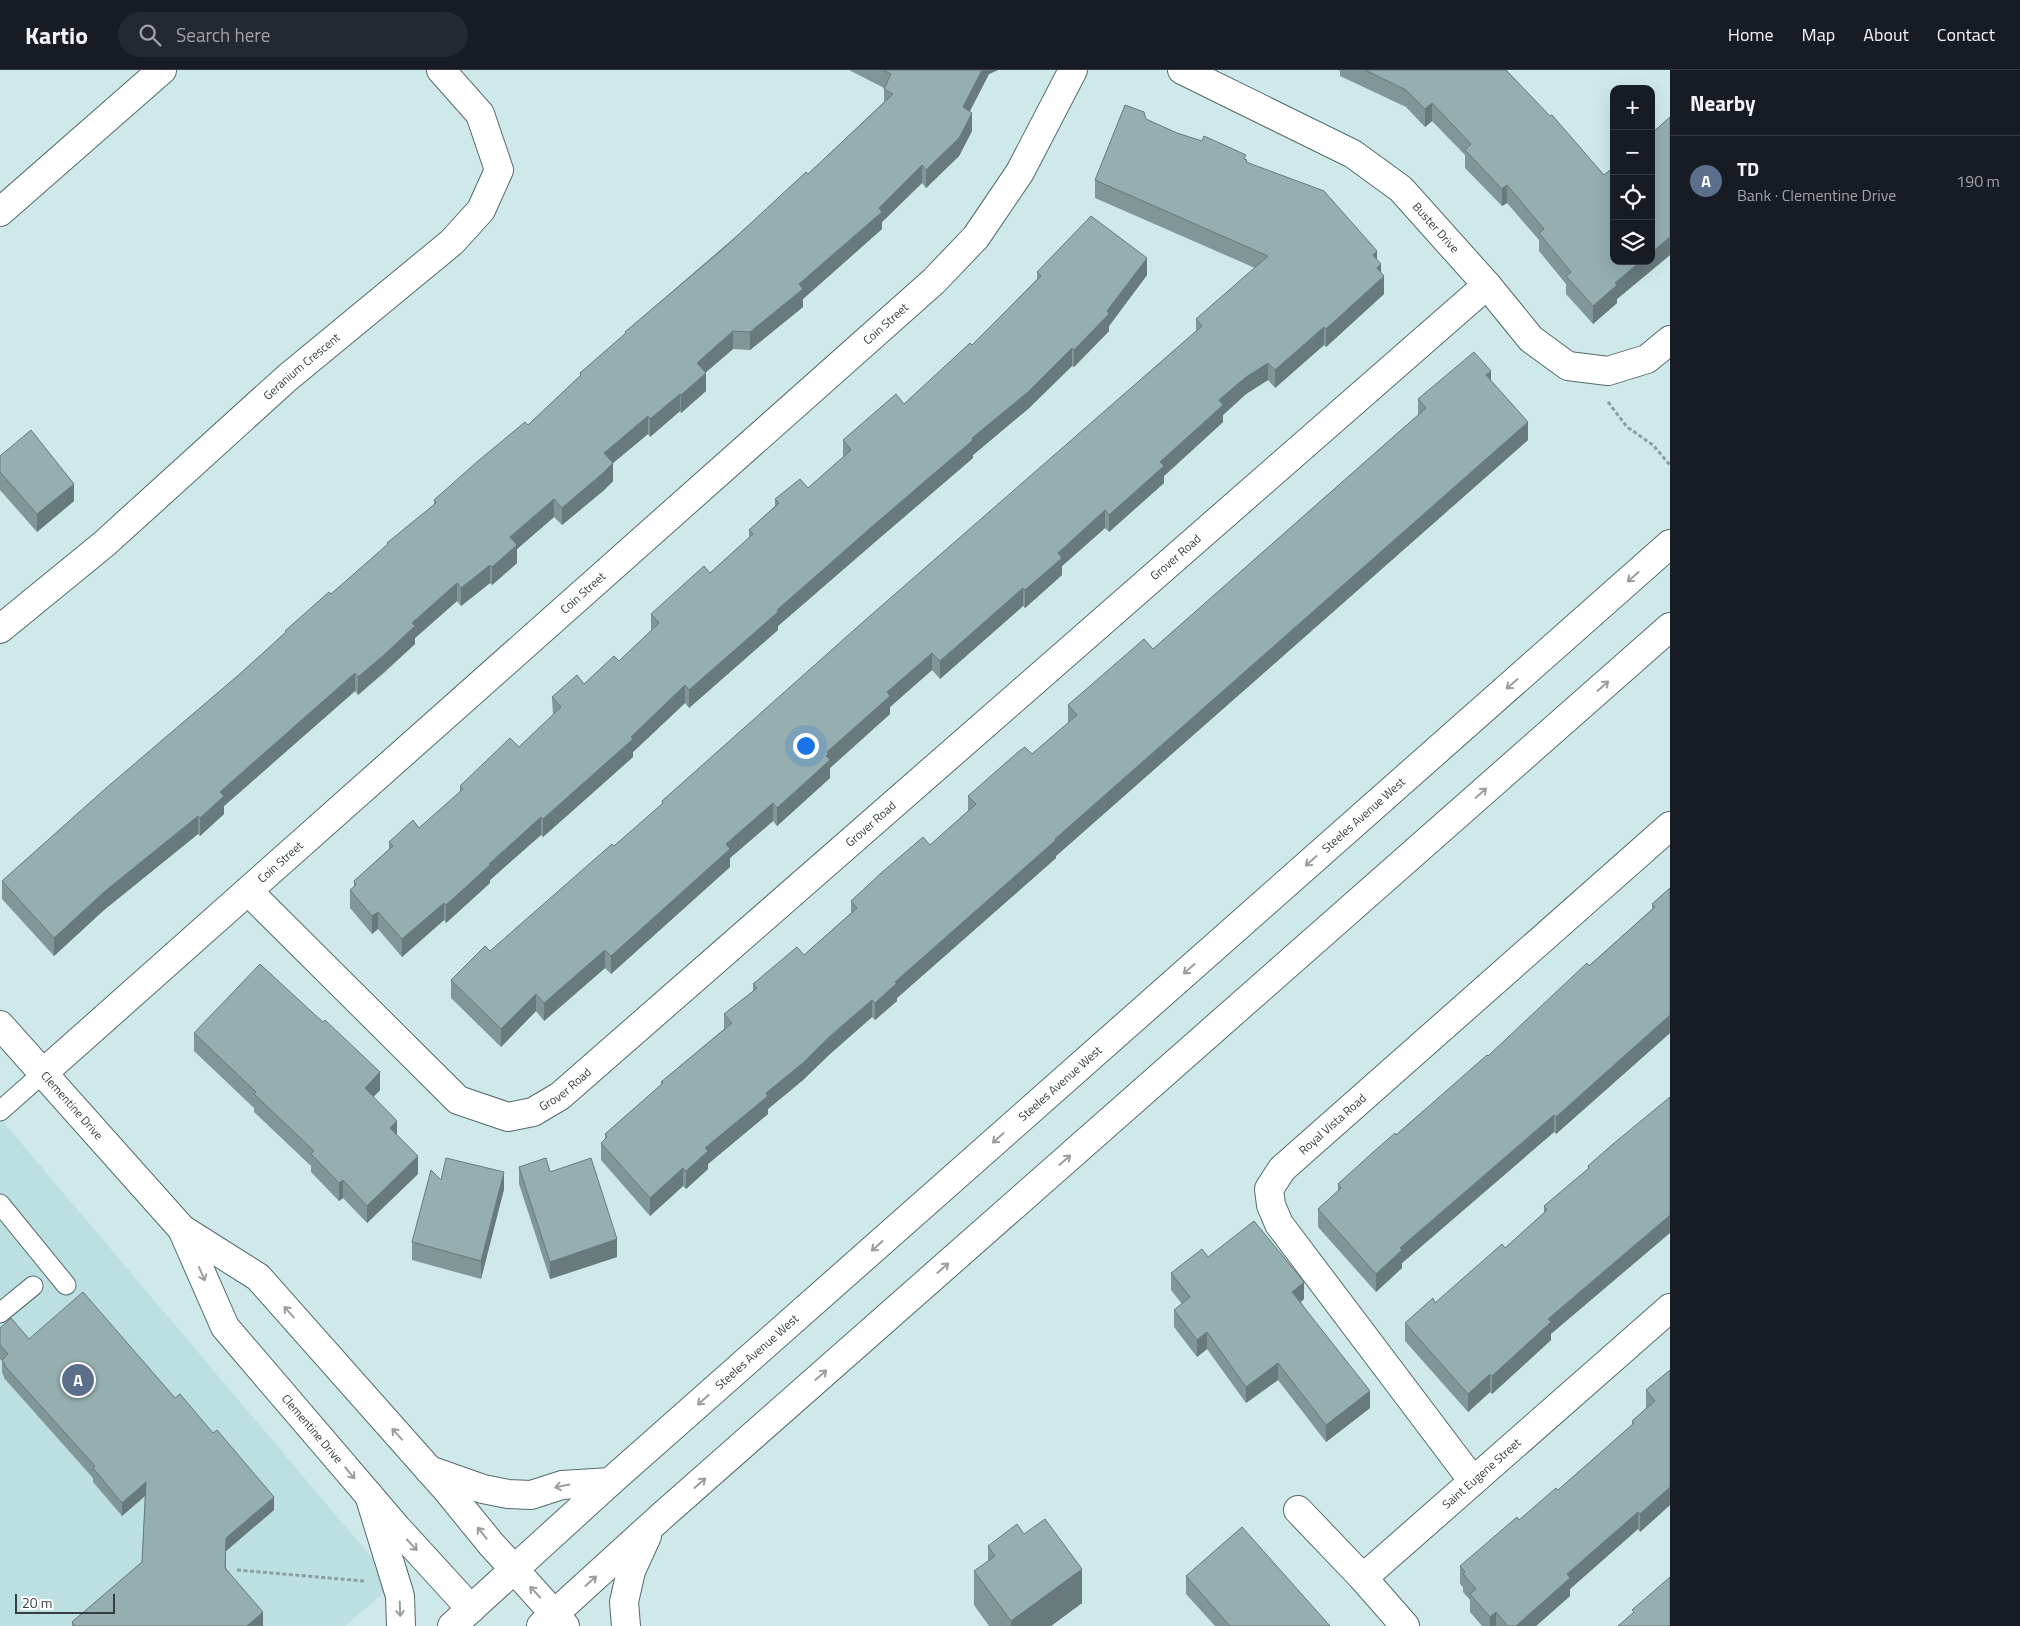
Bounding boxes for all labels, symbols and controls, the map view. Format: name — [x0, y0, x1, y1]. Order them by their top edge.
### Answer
search box — [118, 12, 468, 57]
text: Kartio — [25, 17, 88, 53]
text: Search here — [176, 20, 270, 49]
icon: search — [136, 21, 164, 49]
text: Home — [1728, 21, 1774, 48]
text: Map — [1802, 21, 1835, 48]
text: About — [1863, 21, 1909, 48]
text: Contact — [1937, 21, 1995, 48]
map controls — [1610, 85, 1655, 265]
button: + — [1610, 85, 1655, 130]
text: Nearby — [1690, 87, 1755, 119]
button: − — [1610, 130, 1655, 175]
text: TD — [1737, 154, 1759, 183]
text: A — [1701, 169, 1711, 193]
text: 190 m — [1956, 169, 2000, 193]
button: locate — [1610, 175, 1655, 220]
text: Bank · Clementine Drive — [1737, 183, 1896, 207]
street label: Buster Drive — [1408, 198, 1464, 257]
button: layers — [1610, 220, 1655, 265]
street label: Coin Street — [858, 297, 913, 349]
street label: Geranium Crescent — [259, 327, 345, 404]
street label: Grover Road — [1146, 529, 1205, 585]
street label: Coin Street — [556, 567, 610, 618]
one-way arrow — [1627, 571, 1640, 582]
one-way arrow — [1505, 678, 1518, 690]
one-way arrow — [1596, 680, 1609, 692]
your location — [793, 733, 819, 759]
street label: Steeles Avenue West — [1317, 772, 1410, 857]
one-way arrow — [1474, 788, 1487, 799]
street label: Grover Road — [841, 796, 900, 851]
street label: Coin Street — [253, 836, 308, 887]
one-way arrow — [1305, 855, 1318, 867]
one-way arrow — [1183, 963, 1196, 975]
street label: Steeles Avenue West — [1014, 1040, 1107, 1126]
street label: Grover Road — [535, 1063, 595, 1116]
street label: Clementine Drive — [36, 1067, 108, 1144]
street label: Royal Vista Road — [1294, 1089, 1370, 1159]
one-way arrow — [992, 1132, 1005, 1144]
one-way arrow — [1058, 1155, 1071, 1166]
one-way arrow — [870, 1240, 883, 1252]
one-way arrow — [937, 1262, 950, 1274]
one-way arrow — [197, 1266, 207, 1281]
one-way arrow — [283, 1306, 295, 1319]
street label: Steeles Avenue West — [711, 1309, 803, 1394]
pin: A — [62, 1361, 94, 1399]
one-way arrow — [815, 1370, 828, 1381]
street label: Clementine Drive — [277, 1390, 348, 1467]
one-way arrow — [696, 1394, 709, 1406]
one-way arrow — [391, 1427, 403, 1440]
street label: Saint Eugene Street — [1438, 1433, 1526, 1513]
one-way arrow — [344, 1466, 355, 1479]
one-way arrow — [693, 1477, 706, 1489]
one-way arrow — [554, 1482, 570, 1491]
one-way arrow — [476, 1527, 487, 1540]
one-way arrow — [406, 1539, 418, 1552]
one-way arrow — [585, 1575, 597, 1587]
one-way arrow — [529, 1585, 541, 1598]
scale bar — [15, 1591, 115, 1614]
text: 20 m — [22, 1592, 52, 1613]
one-way arrow — [395, 1600, 405, 1617]

